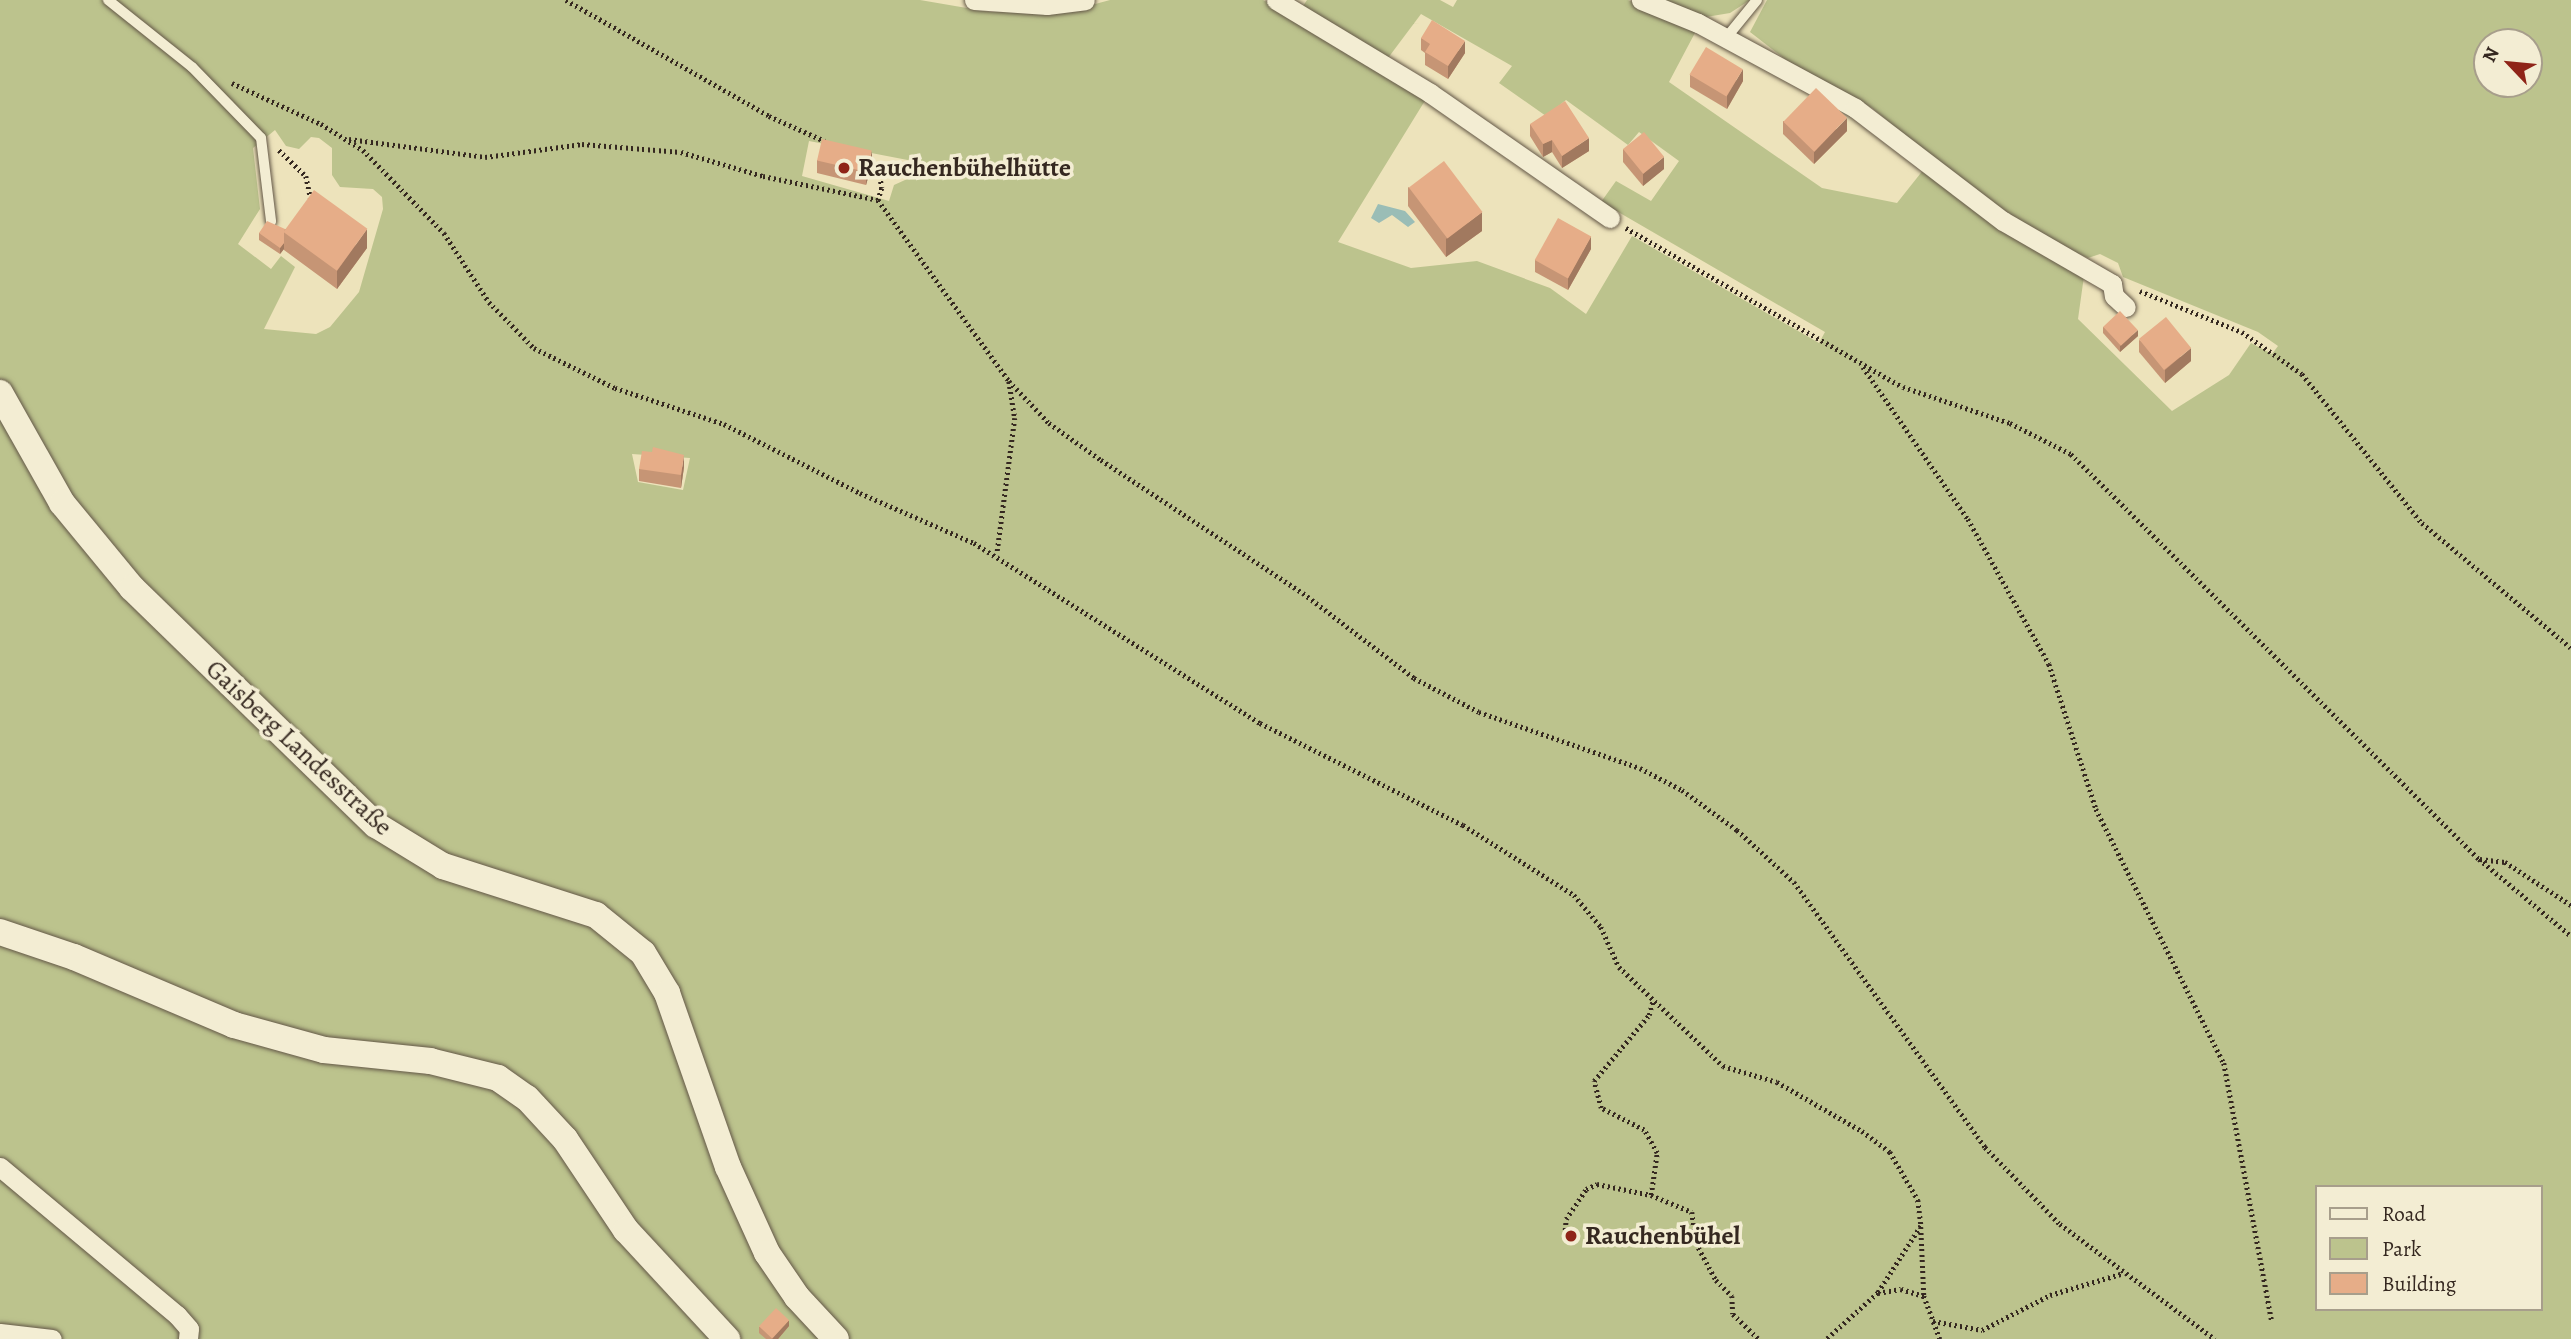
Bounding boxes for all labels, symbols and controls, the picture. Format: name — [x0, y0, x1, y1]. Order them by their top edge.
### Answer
north arrow — [2473, 28, 2543, 98]
text: N — [2476, 43, 2506, 67]
place label: Rauchenbühelhütte — [858, 152, 1071, 184]
marker: Rauchenbühelhütte — [836, 160, 852, 176]
street label: Gaisberg Landesstraße — [199, 654, 399, 842]
legend — [2316, 1185, 2543, 1311]
text: Road — [2382, 1200, 2426, 1228]
place label: Rauchenbühel — [1585, 1220, 1740, 1252]
marker: Rauchenbühel — [1563, 1228, 1579, 1244]
text: Park — [2382, 1235, 2421, 1263]
text: Building — [2382, 1270, 2456, 1298]

